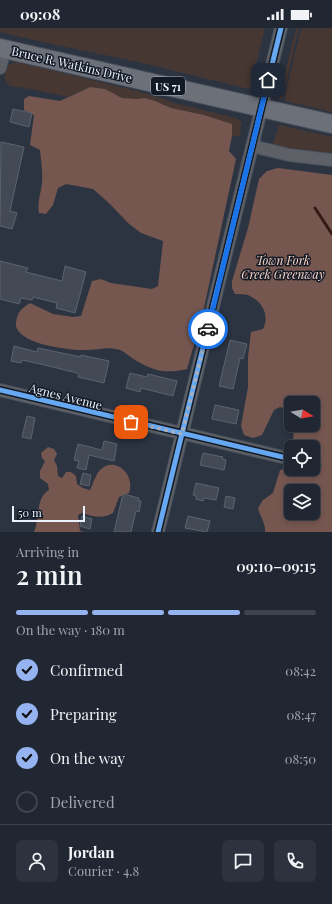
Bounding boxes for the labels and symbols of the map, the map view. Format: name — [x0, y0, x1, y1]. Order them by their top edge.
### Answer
street label: Bruce R. Watkins Drive — [10, 42, 134, 86]
pin — [251, 63, 285, 97]
road number: US 71 — [151, 77, 185, 95]
park label: Town Fork Creek Greenway — [241, 252, 325, 282]
courier — [188, 309, 228, 349]
street label: Agnes Avenue — [27, 379, 104, 413]
north arrow — [284, 396, 320, 432]
pin — [114, 405, 148, 439]
scale bar — [12, 504, 85, 523]

